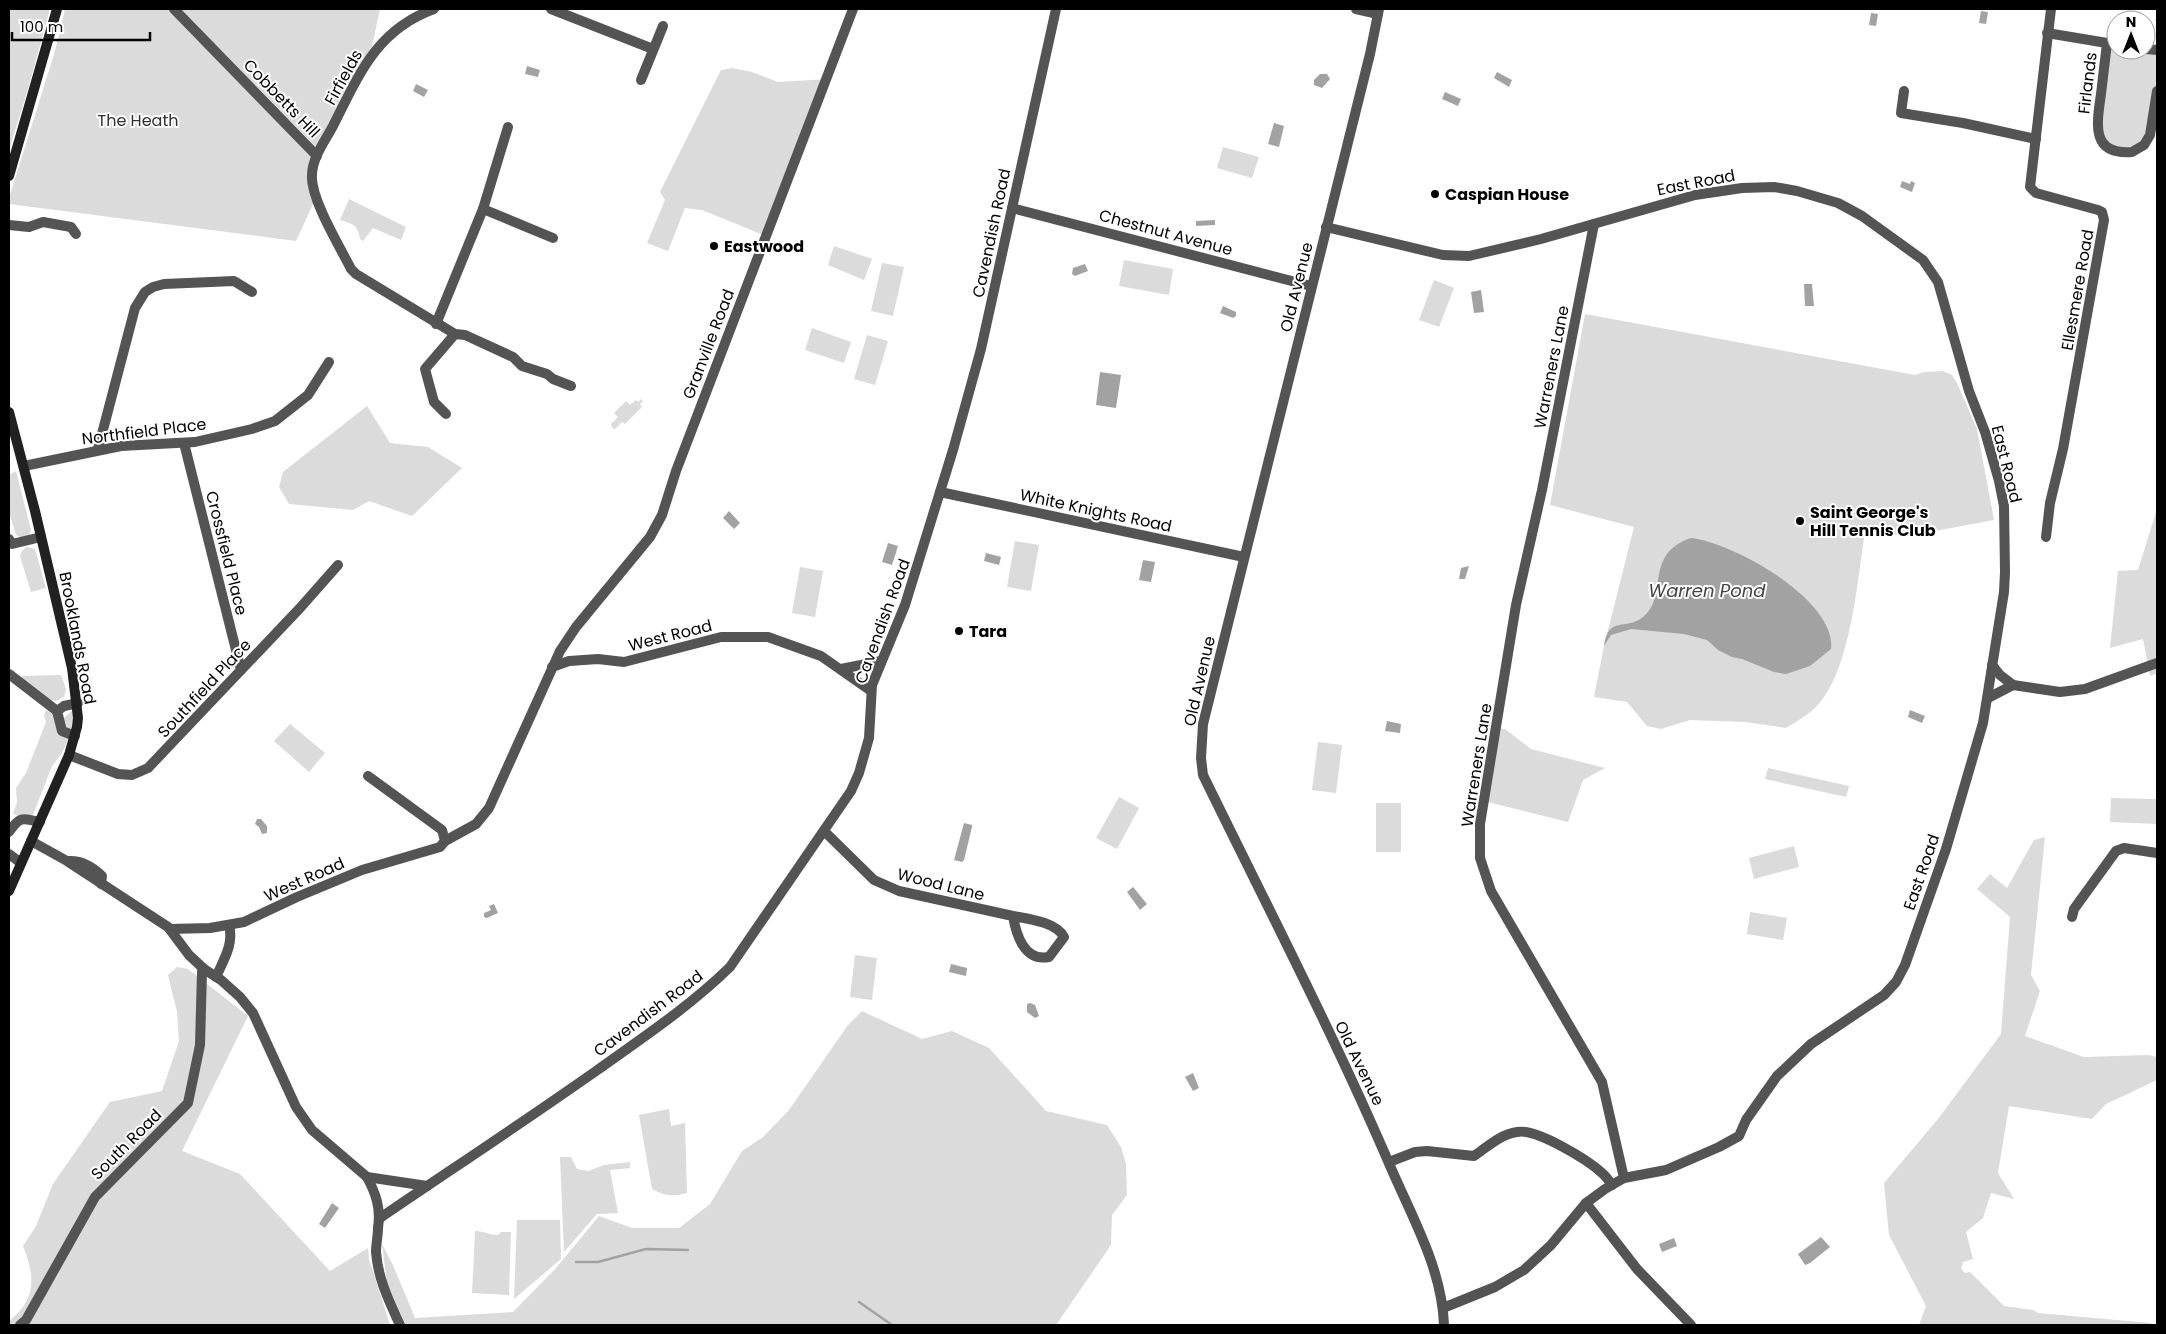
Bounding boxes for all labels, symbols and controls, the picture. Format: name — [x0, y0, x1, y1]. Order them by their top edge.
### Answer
scale bar — [12, 10, 150, 42]
north arrow — [2106, 10, 2156, 60]
text: N — [2126, 12, 2136, 32]
text: 100 m — [20, 16, 63, 37]
street label: Firfields — [319, 45, 368, 109]
street label: Firlands — [2072, 51, 2103, 115]
street label: Cobbetts Hill — [238, 54, 325, 143]
park label: The Heath — [98, 109, 178, 132]
street label: East Road — [1655, 164, 1737, 201]
street label: Cavendish Road — [967, 166, 1016, 300]
place label: Caspian House — [1445, 183, 1569, 206]
marker: Caspian House — [1429, 188, 1441, 200]
street label: Chestnut Avenue — [1097, 204, 1235, 261]
street label: Ellesmere Road — [2056, 228, 2099, 352]
place label: Eastwood — [724, 235, 804, 258]
marker: Eastwood — [708, 240, 720, 252]
street label: Old Avenue — [1274, 240, 1319, 334]
street label: Granville Road — [677, 286, 740, 402]
street label: Warreners Lane — [1528, 304, 1575, 431]
street label: Northfield Place — [80, 412, 208, 451]
street label: East Road — [1986, 423, 2027, 505]
street label: White Knights Road — [1018, 483, 1174, 538]
street label: Crossfield Place — [200, 489, 253, 618]
place label: Saint George's Hill Tennis Club — [1810, 501, 1936, 542]
marker: Saint George's Hill Tennis Club — [1794, 515, 1806, 527]
street label: Cavendish Road — [849, 555, 916, 687]
street label: Brooklands Road — [53, 570, 102, 706]
water label: Warren Pond — [1649, 578, 1766, 603]
street label: West Road — [626, 614, 714, 657]
place label: Tara — [969, 620, 1007, 643]
marker: Tara — [953, 625, 965, 637]
street label: Southfield Place — [152, 634, 256, 743]
street label: Old Avenue — [1178, 634, 1221, 728]
street label: Warreners Lane — [1455, 702, 1498, 829]
street label: East Road — [1898, 831, 1945, 913]
street label: West Road — [260, 852, 348, 907]
street label: Wood Lane — [895, 863, 987, 906]
street label: Cavendish Road — [589, 965, 708, 1062]
street label: Old Avenue — [1329, 1017, 1390, 1110]
street label: South Road — [86, 1104, 167, 1185]

